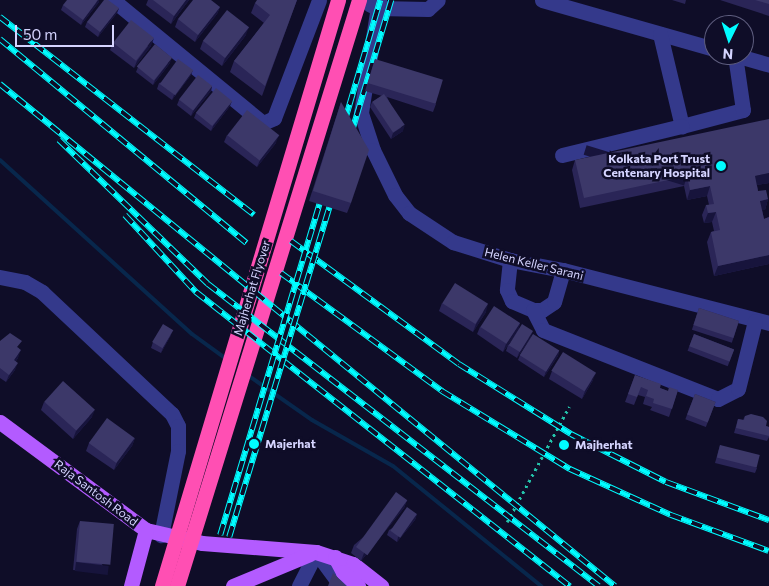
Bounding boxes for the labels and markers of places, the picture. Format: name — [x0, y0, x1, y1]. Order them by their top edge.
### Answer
place label: Kolkata Port Trust Centenary Hospital — [603, 152, 710, 180]
marker: Kolkata Port Trust Centenary Hospital — [714, 159, 728, 173]
marker: Majerhat — [247, 437, 261, 451]
place label: Majerhat — [265, 437, 316, 451]
marker: Majherhat — [557, 438, 571, 452]
place label: Majherhat — [575, 438, 633, 452]

